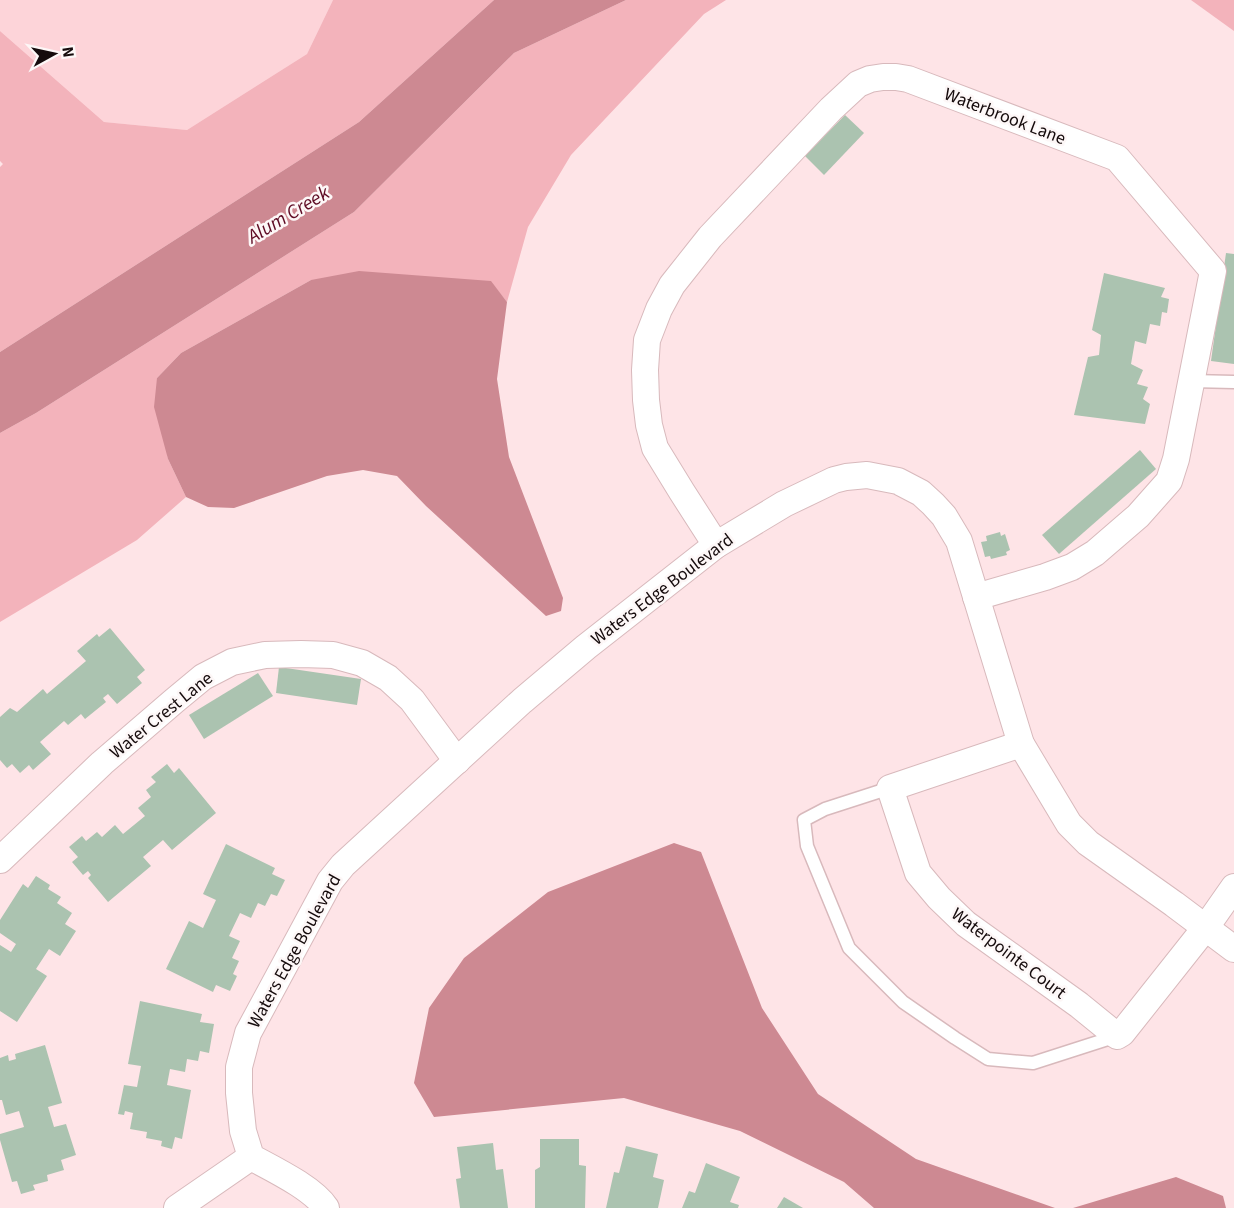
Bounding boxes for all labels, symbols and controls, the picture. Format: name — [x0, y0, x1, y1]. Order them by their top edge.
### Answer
north arrow — [24, 24, 84, 84]
text: N — [56, 45, 79, 59]
street label: Waterbrook Lane — [940, 82, 1069, 151]
water label: Alum Creek — [240, 179, 336, 252]
street label: Waters Edge Boulevard — [586, 528, 739, 651]
street label: Water Crest Lane — [104, 666, 218, 765]
street label: Waters Edge Boulevard — [242, 870, 347, 1033]
street label: Waterpointe Court — [946, 902, 1071, 1005]

